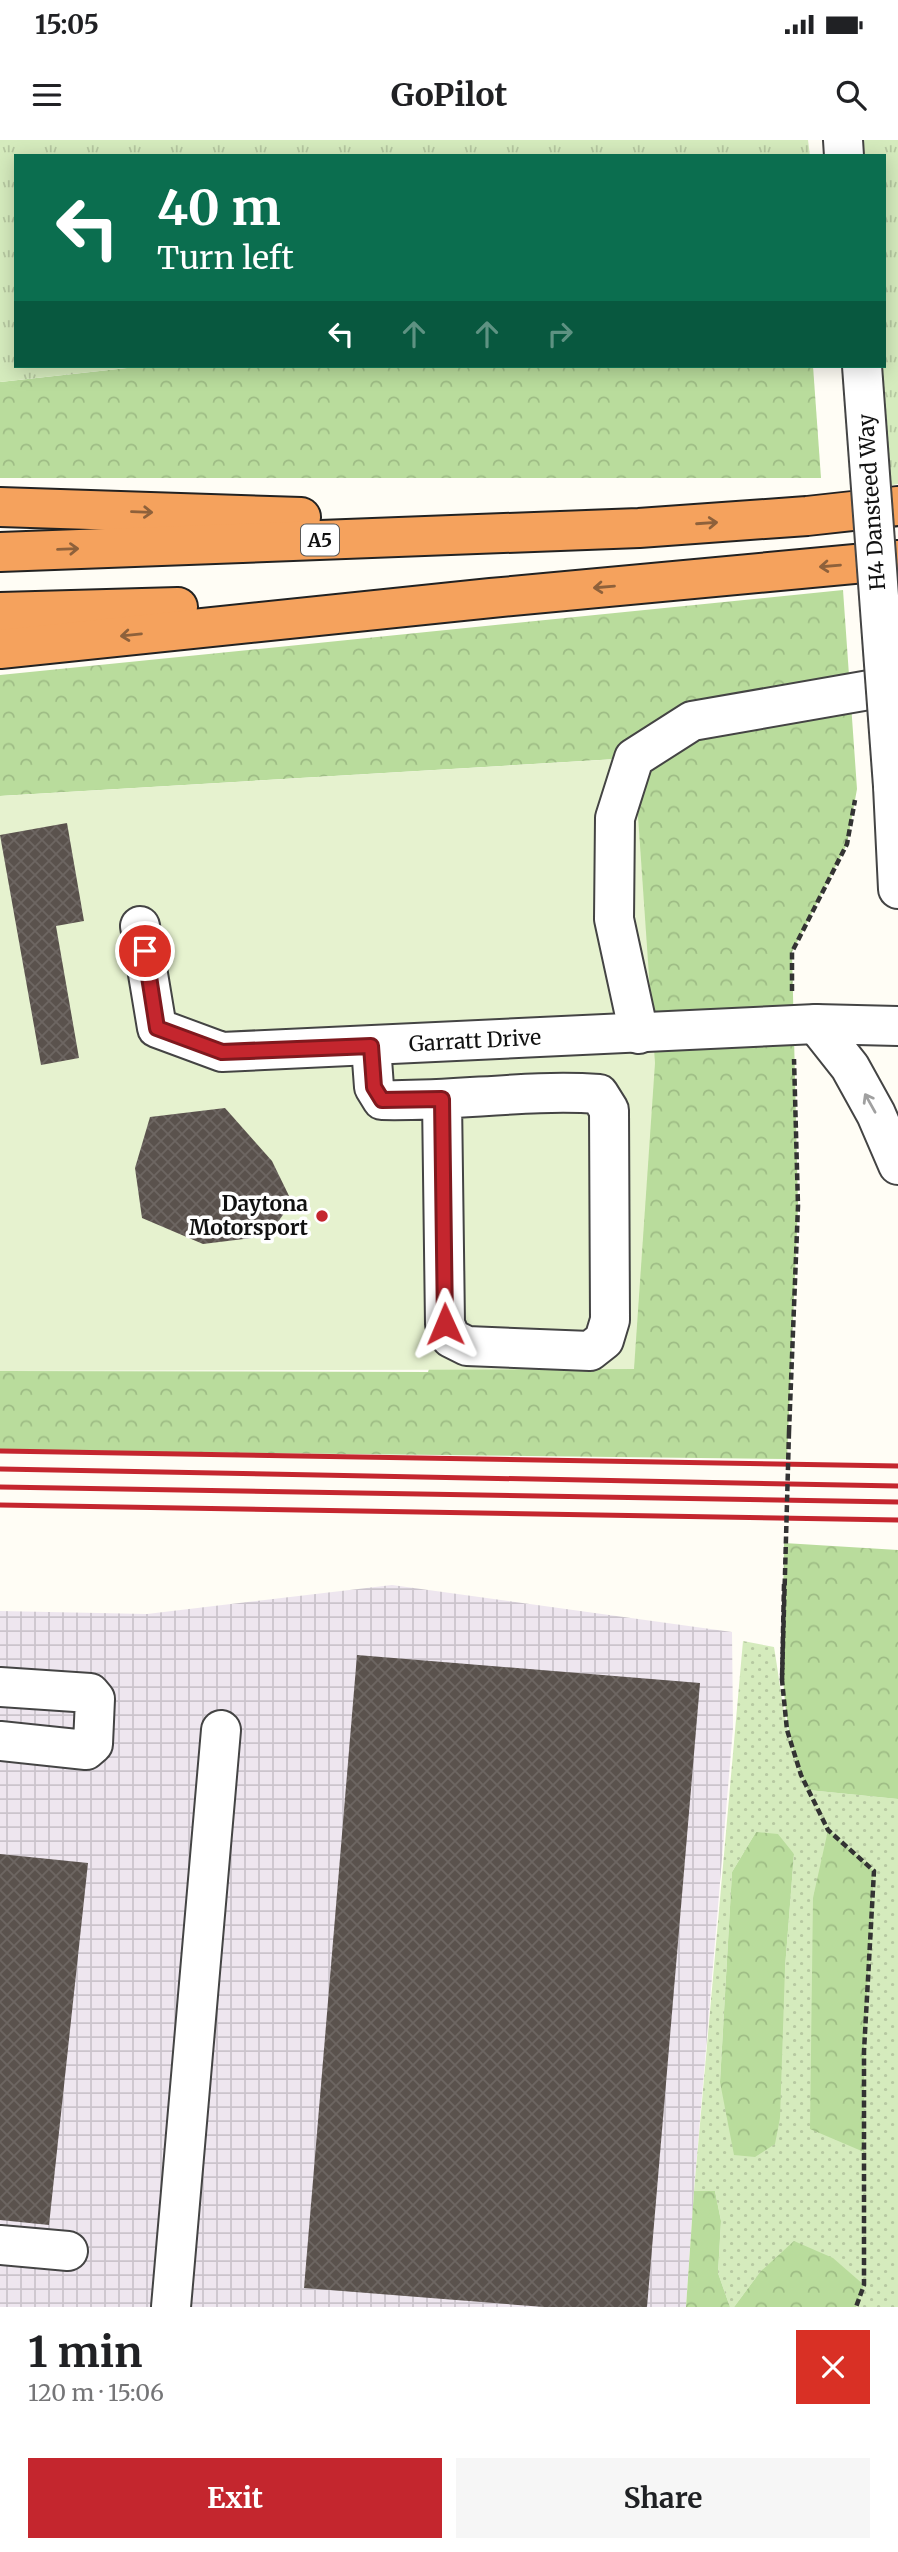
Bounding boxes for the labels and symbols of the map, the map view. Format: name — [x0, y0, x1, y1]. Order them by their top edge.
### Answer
street label: H4 Dansteed Way — [852, 412, 891, 591]
one-way arrow — [130, 505, 153, 519]
one-way arrow — [696, 516, 718, 529]
road number: A5 — [301, 524, 339, 556]
one-way arrow — [56, 543, 79, 556]
one-way arrow — [819, 560, 842, 573]
one-way arrow — [593, 581, 615, 594]
one-way arrow — [120, 629, 143, 642]
pin — [115, 921, 175, 981]
street label: Garratt Drive — [408, 1024, 542, 1057]
one-way arrow — [863, 1094, 877, 1114]
place label: Daytona Motorsport — [189, 1190, 309, 1241]
marker: Daytona Motorsport — [314, 1208, 330, 1224]
position arrow — [408, 1287, 482, 1361]

